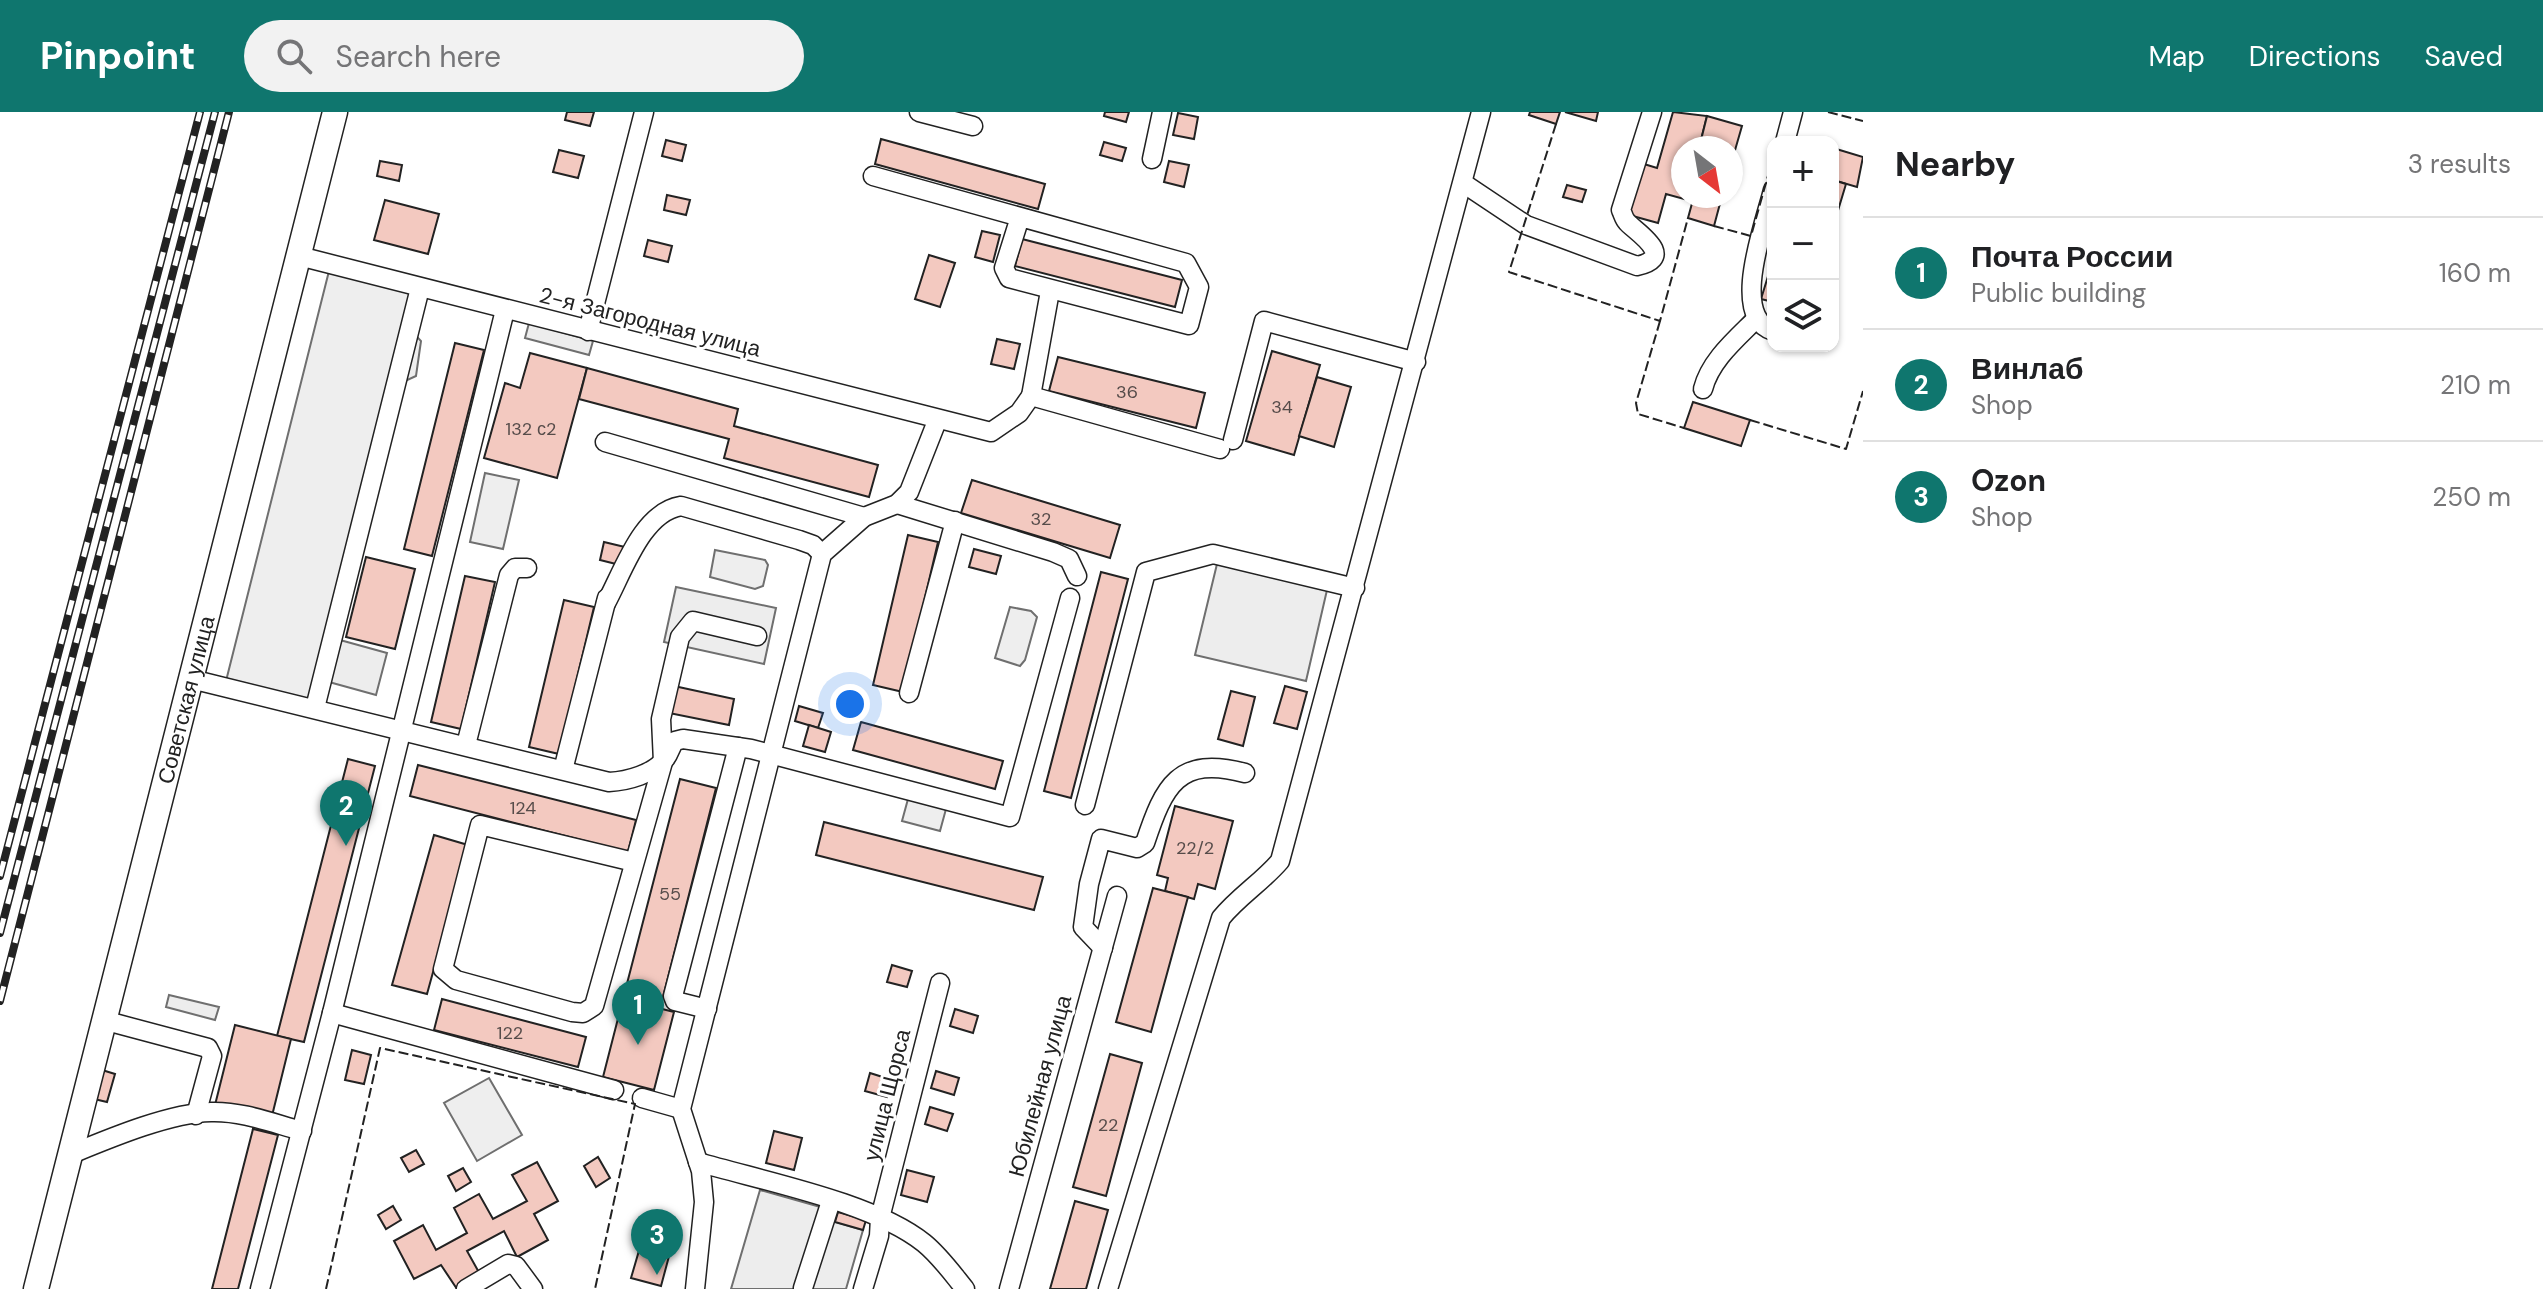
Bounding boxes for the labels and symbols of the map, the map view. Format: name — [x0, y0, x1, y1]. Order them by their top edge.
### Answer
north arrow — [1671, 136, 1743, 208]
street label: 2-я Загородная улица — [536, 280, 764, 364]
house number: 36 — [1116, 380, 1138, 404]
house number: 34 — [1271, 395, 1293, 419]
house number: 132 с2 — [506, 417, 556, 441]
house number: 32 — [1030, 507, 1052, 531]
street label: Советская улица — [150, 612, 221, 787]
your location — [830, 684, 870, 724]
pin: 2 — [320, 780, 372, 846]
house number: 124 — [510, 796, 536, 820]
house number: 22/2 — [1176, 836, 1214, 860]
house number: 55 — [659, 882, 681, 906]
pin: 1 — [612, 979, 664, 1045]
street label: Юбилейная улица — [1002, 991, 1078, 1180]
house number: 122 — [497, 1021, 523, 1045]
street label: улица Щорса — [857, 1025, 918, 1164]
house number: 22 — [1098, 1113, 1118, 1137]
pin: 3 — [631, 1209, 683, 1275]

